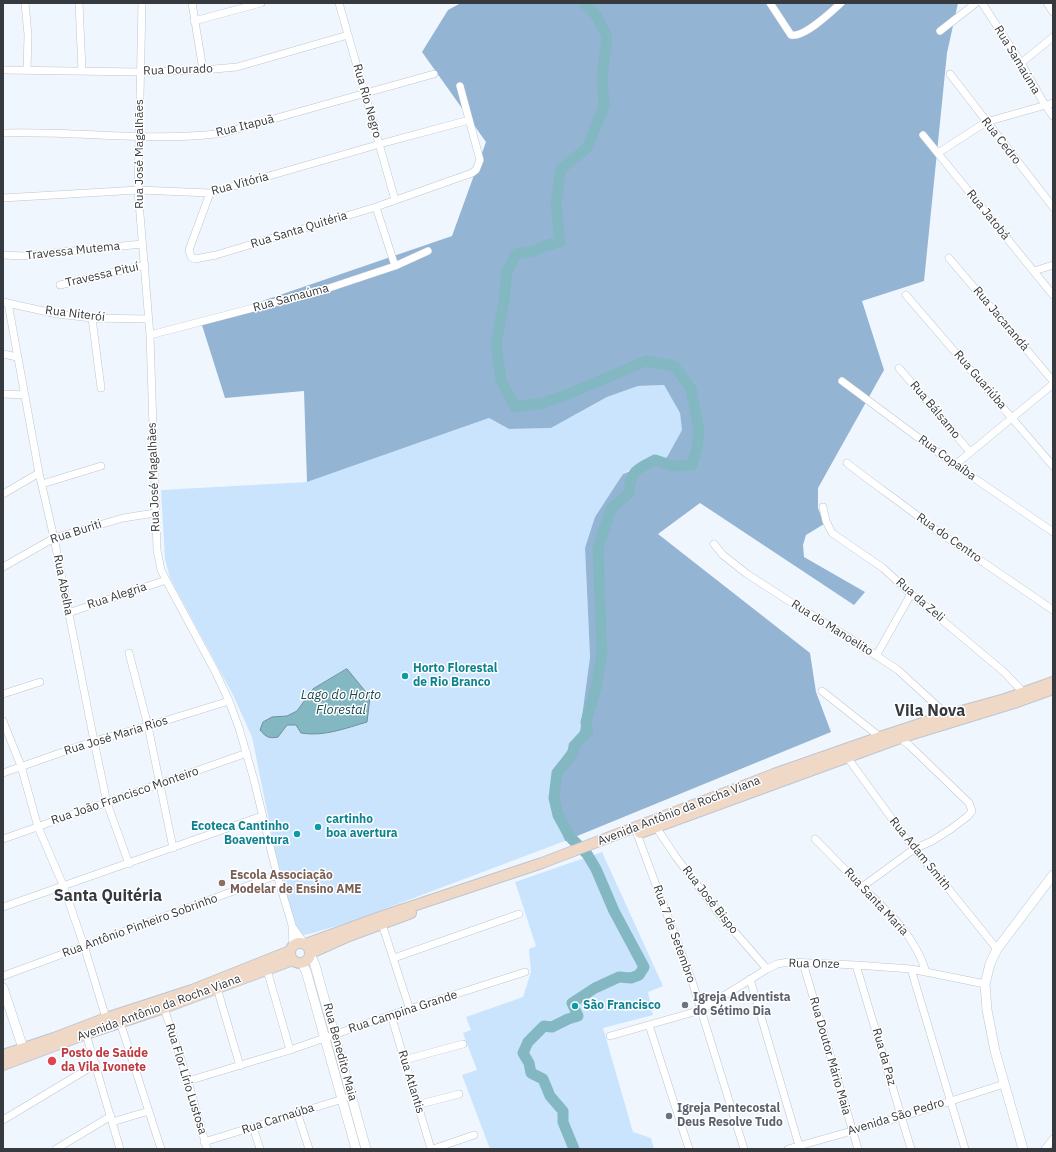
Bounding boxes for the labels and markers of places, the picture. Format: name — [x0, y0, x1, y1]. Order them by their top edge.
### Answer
place label: Horto Florestal de Rio Branco — [413, 662, 497, 690]
marker: Horto Florestal de Rio Branco — [400, 671, 410, 681]
place label: cartinho boa avertura — [326, 813, 398, 841]
place label: Ecoteca Cantinho Boaventura — [191, 820, 289, 848]
marker: cartinho boa avertura — [313, 822, 323, 832]
marker: Ecoteca Cantinho Boaventura — [292, 829, 302, 839]
place label: Escola Associação Modelar de Ensino AME — [230, 869, 362, 897]
marker: Escola Associação Modelar de Ensino AME — [217, 878, 227, 888]
place label: Igreja Adventista do Sétimo Dia — [693, 991, 791, 1019]
place label: São Francisco — [583, 999, 661, 1013]
marker: Igreja Adventista do Sétimo Dia — [680, 1000, 690, 1010]
marker: São Francisco — [570, 1001, 580, 1011]
place label: Posto de Saúde da Vila Ivonete — [61, 1047, 148, 1075]
marker: Posto de Saúde da Vila Ivonete — [46, 1055, 58, 1067]
place label: Igreja Pentecostal Deus Resolve Tudo — [677, 1102, 783, 1130]
marker: Igreja Pentecostal Deus Resolve Tudo — [664, 1111, 674, 1121]

